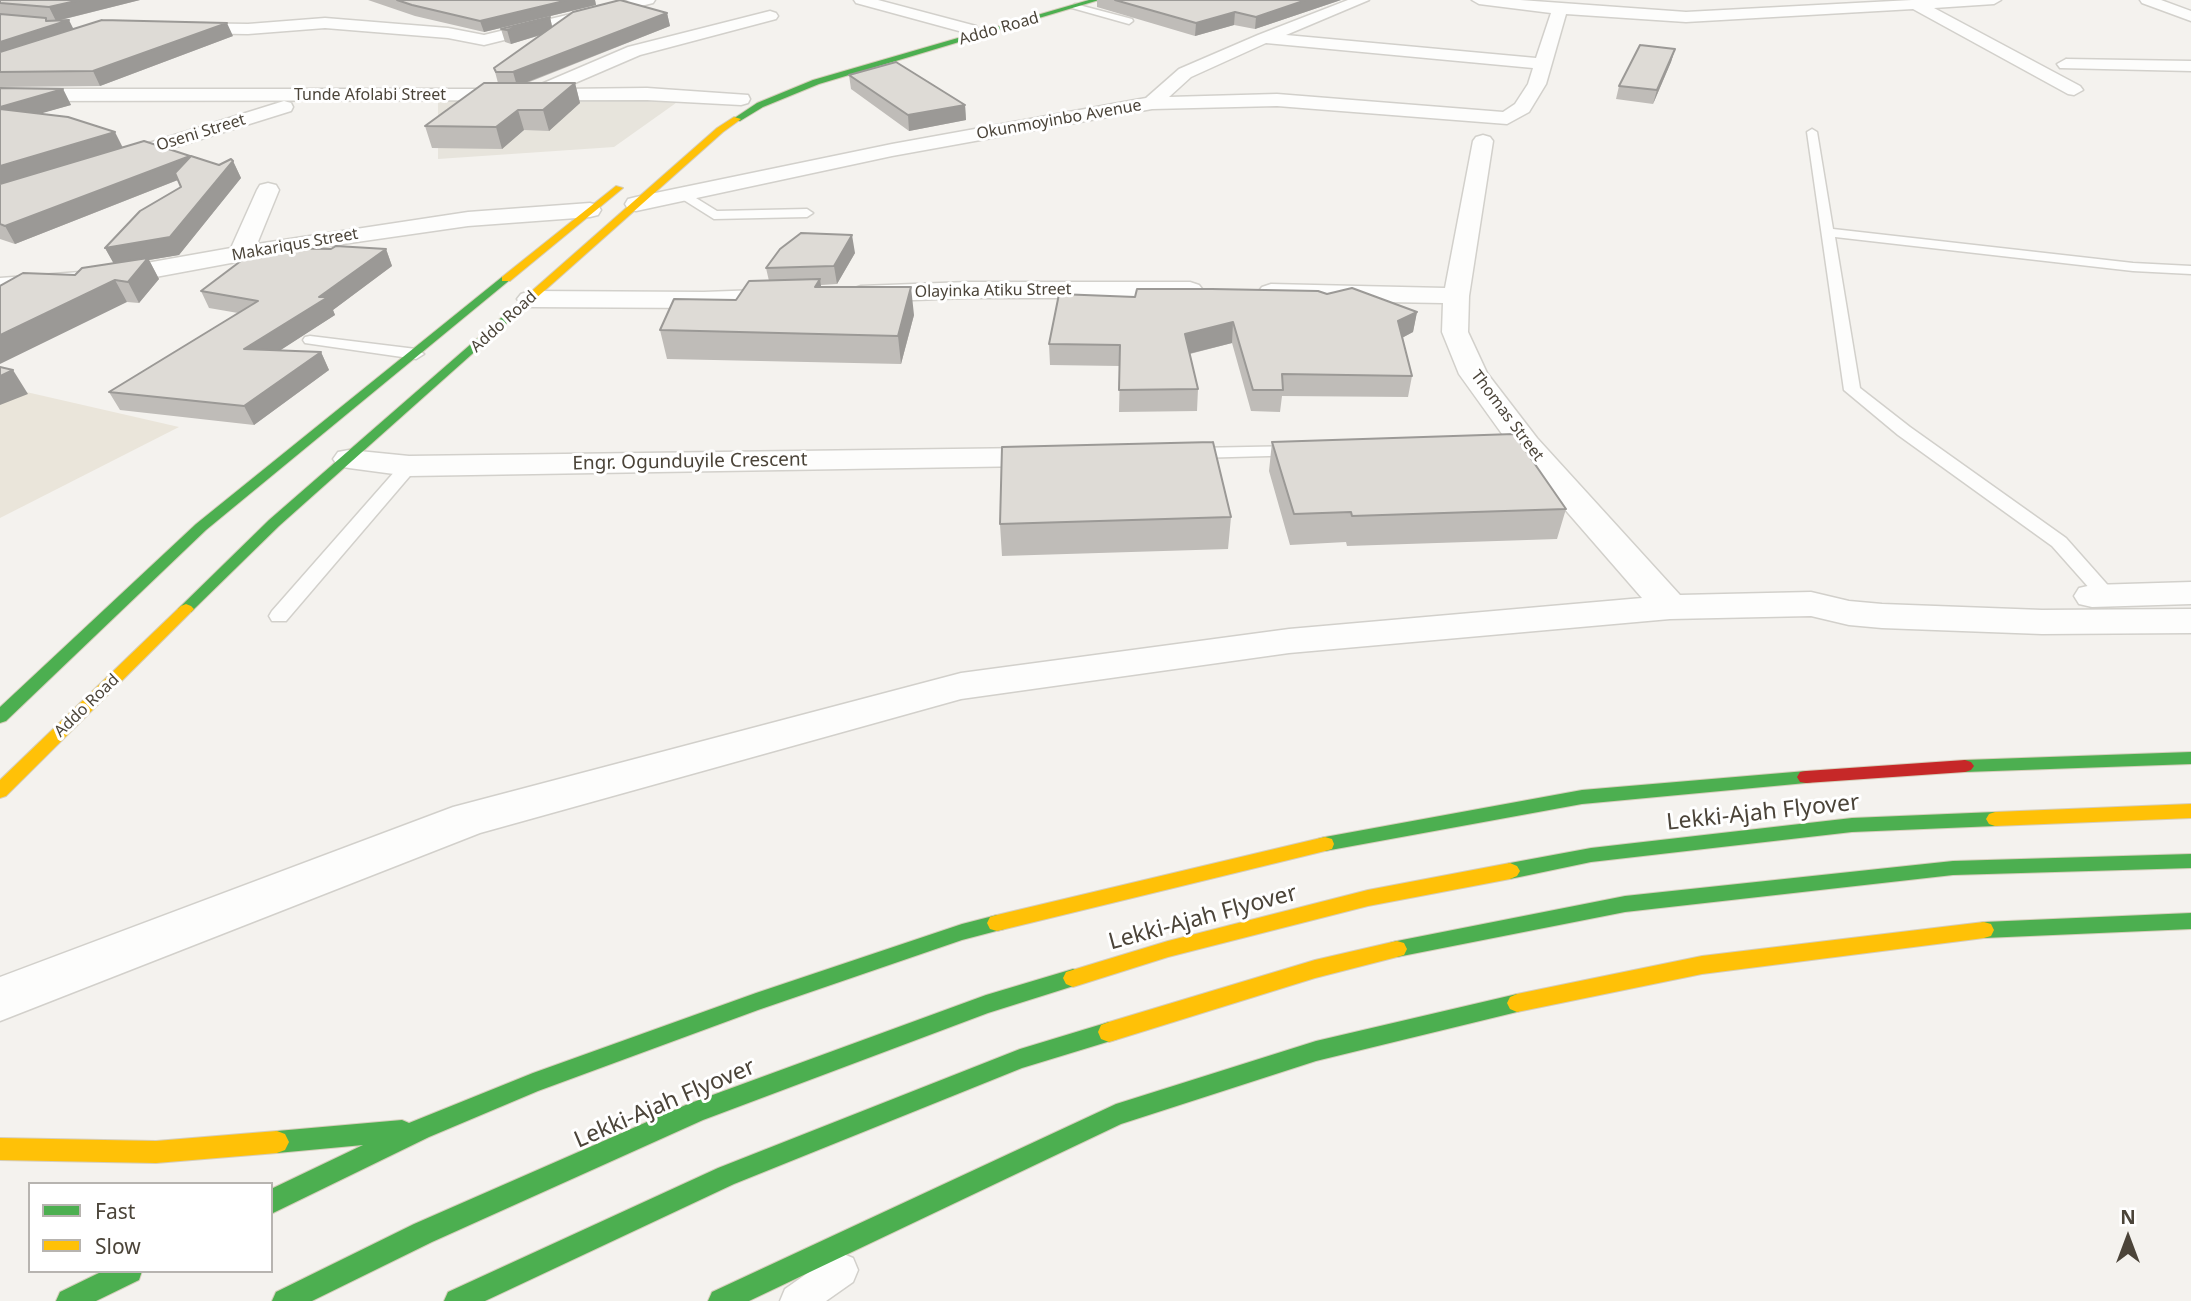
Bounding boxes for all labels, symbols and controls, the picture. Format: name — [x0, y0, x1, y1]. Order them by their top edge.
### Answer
street label: Addo Road — [957, 8, 1041, 50]
street label: Tunde Afolabi Street — [294, 85, 446, 105]
street label: Okunmoyinbo Avenue — [975, 96, 1143, 144]
street label: Oseni Street — [154, 110, 248, 156]
street label: Makariqus Street — [230, 224, 360, 266]
street label: Olayinka Atiku Street — [914, 280, 1072, 302]
street label: Addo Road — [467, 287, 541, 357]
street label: Thomas Street — [1467, 367, 1547, 465]
street label: Engr. Ogunduyile Crescent — [572, 449, 808, 475]
street label: Addo Road — [51, 671, 123, 741]
street label: Lekki-Ajah Flyover — [1665, 789, 1861, 837]
street label: Lekki-Ajah Flyover — [1106, 880, 1300, 956]
street label: Lekki-Ajah Flyover — [570, 1053, 760, 1155]
legend — [28, 1182, 273, 1273]
text: Fast — [95, 1197, 135, 1225]
north arrow — [2093, 1203, 2163, 1273]
text: N — [2120, 1204, 2136, 1230]
text: Slow — [95, 1232, 141, 1260]

